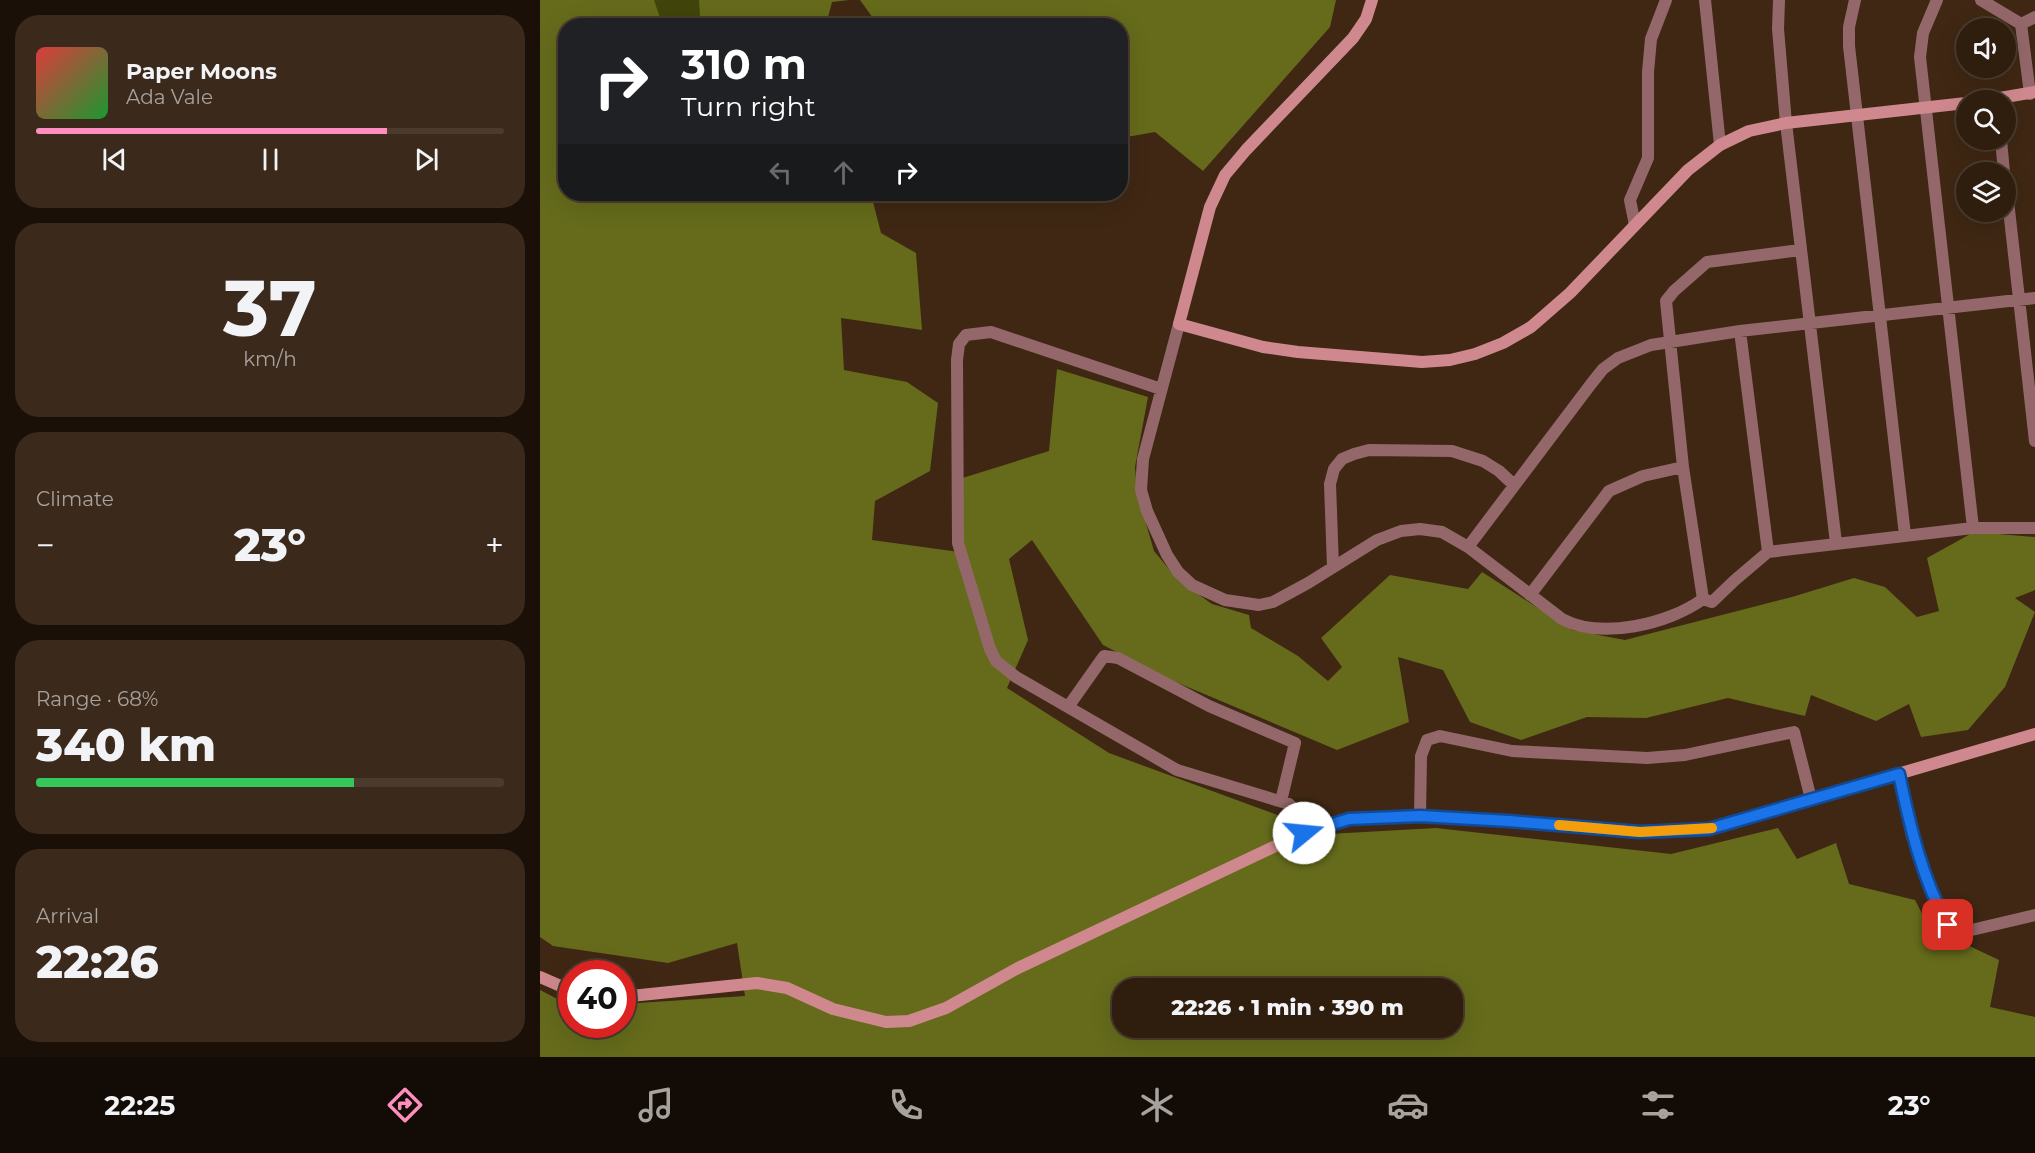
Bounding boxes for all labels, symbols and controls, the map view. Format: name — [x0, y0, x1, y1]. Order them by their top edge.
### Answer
map controls — [1956, 18, 2016, 222]
button: sound — [1956, 18, 2016, 78]
text: 310 m — [681, 38, 807, 90]
icon: right — [582, 42, 660, 120]
text: Paper Moons — [126, 58, 277, 85]
text: Ada Vale — [126, 85, 213, 109]
text: Turn right — [681, 90, 816, 123]
button: search — [1956, 90, 2016, 150]
icon: previous — [98, 143, 131, 176]
icon: pause — [254, 143, 287, 176]
icon: next — [410, 143, 443, 176]
icon: left — [764, 156, 797, 189]
icon: ahead — [827, 156, 860, 189]
icon: right — [890, 156, 923, 189]
button: layers — [1956, 162, 2016, 222]
text: 37 — [223, 260, 317, 356]
text: km/h — [243, 347, 297, 371]
text: Climate — [36, 487, 114, 511]
text: 23° — [234, 517, 306, 572]
text: − — [36, 525, 55, 565]
text: + — [485, 525, 504, 565]
text: Range · 68% — [36, 687, 158, 711]
text: 340 km — [36, 717, 216, 772]
position arrow — [1272, 801, 1336, 865]
pin — [1922, 899, 1973, 950]
text: Arrival — [36, 904, 99, 928]
icon: arrive — [1931, 908, 1964, 941]
text: 22:26 — [36, 934, 159, 989]
speed limit sign: 40 — [558, 960, 636, 1038]
text: 22:26 · 1 min · 390 m — [1171, 994, 1404, 1021]
icon: directions — [384, 1084, 426, 1126]
icon: music — [635, 1084, 677, 1126]
icon: phone — [885, 1084, 927, 1126]
icon: climate — [1136, 1084, 1178, 1126]
icon: car — [1387, 1084, 1429, 1126]
icon: filters — [1637, 1084, 1679, 1126]
text: 22:25 — [104, 1089, 175, 1122]
text: 23° — [1888, 1089, 1931, 1122]

